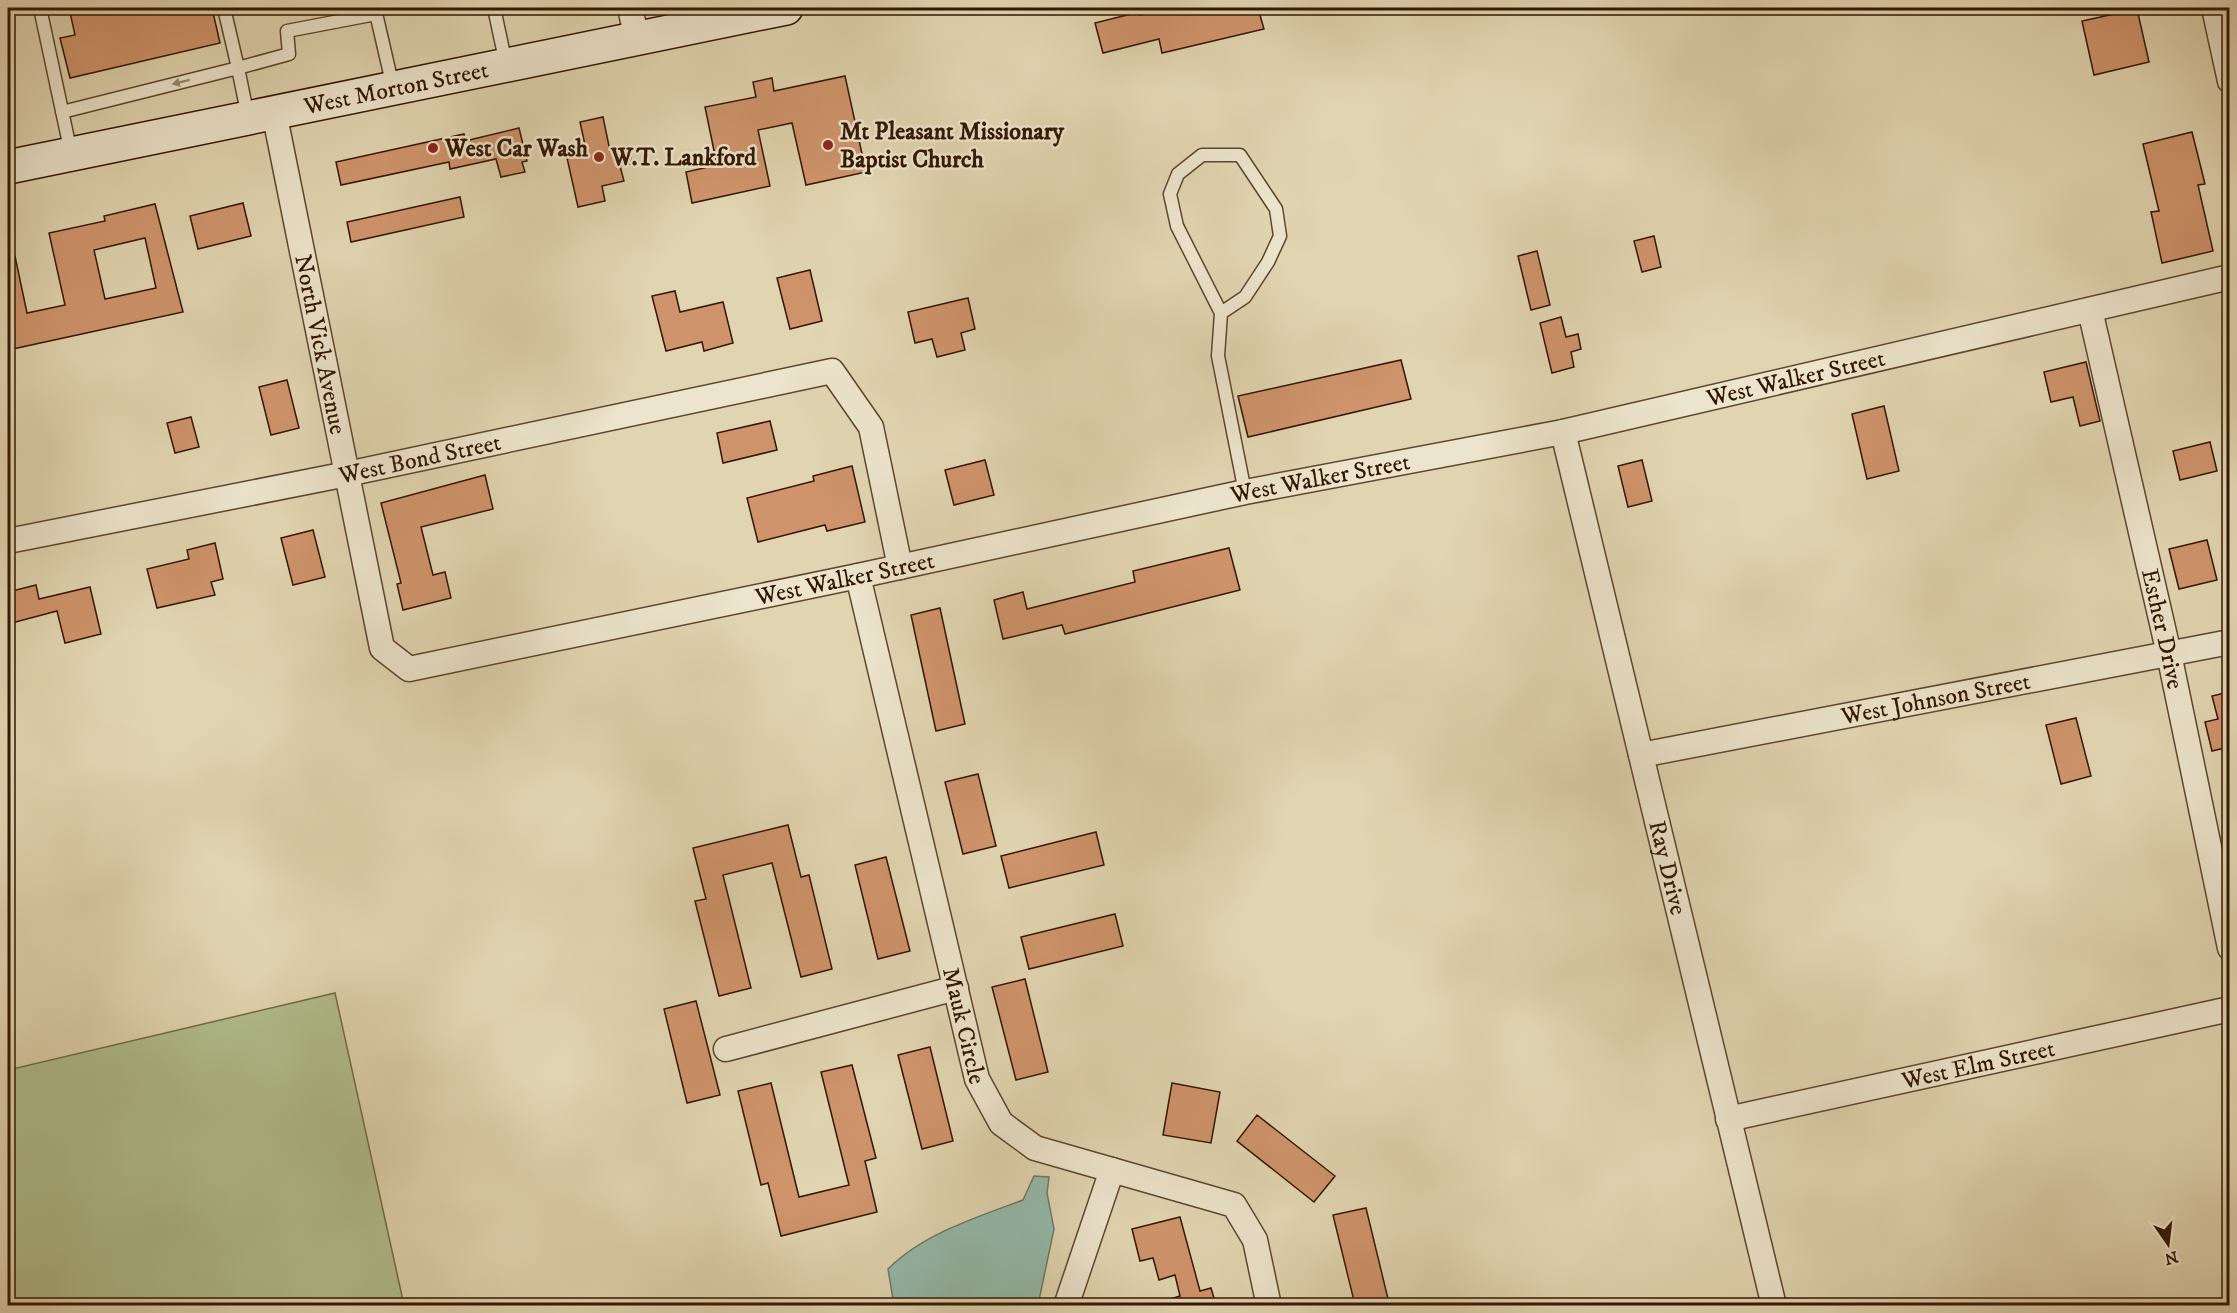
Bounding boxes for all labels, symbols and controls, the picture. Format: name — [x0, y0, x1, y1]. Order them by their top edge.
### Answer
street label: West Morton Street — [300, 55, 491, 122]
one-way arrow — [172, 78, 190, 88]
place label: Mt Pleasant Missionary Baptist Church — [840, 117, 1065, 175]
place label: West Car Wash — [444, 134, 589, 164]
marker: Mt Pleasant Missionary Baptist Church — [821, 138, 835, 152]
marker: West Car Wash — [426, 141, 440, 155]
place label: W.T. Lankford — [610, 143, 757, 173]
marker: W.T. Lankford — [592, 150, 606, 164]
street label: North Vick Avenue — [287, 252, 353, 437]
street label: West Walker Street — [1703, 344, 1888, 414]
street label: West Bond Street — [335, 428, 504, 492]
street label: West Walker Street — [1227, 447, 1413, 511]
street label: West Walker Street — [752, 546, 937, 613]
street label: Esther Drive — [2134, 566, 2190, 692]
street label: West Johnson Street — [1838, 667, 2033, 732]
street label: Ray Drive — [1641, 818, 1693, 918]
street label: Mauk Circle — [935, 964, 992, 1087]
street label: West Elm Street — [1898, 1034, 2058, 1097]
north arrow — [2138, 1214, 2198, 1274]
text: N — [2163, 1246, 2180, 1269]

